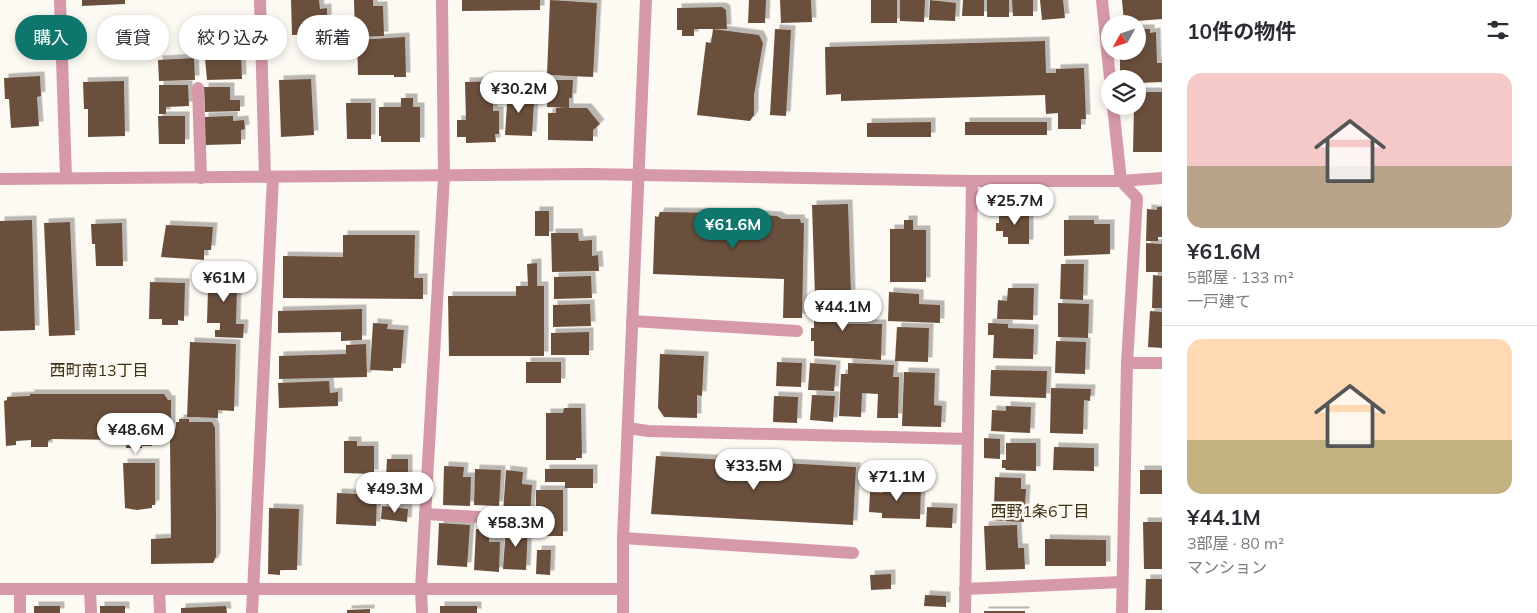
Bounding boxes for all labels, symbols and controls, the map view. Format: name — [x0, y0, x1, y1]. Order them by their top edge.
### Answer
chip: 購入 — [15, 15, 87, 60]
chip: 賃貸 — [97, 15, 169, 60]
chip: 絞り込み — [179, 15, 287, 60]
chip: 新着 — [297, 15, 369, 60]
north arrow — [1101, 15, 1146, 60]
map controls — [1101, 15, 1146, 115]
icon: filters — [1484, 16, 1512, 44]
text: 10件の物件 — [1187, 18, 1296, 44]
button: layers — [1101, 70, 1146, 115]
pin: ¥30.2M — [478, 72, 560, 114]
text: ¥30.2M — [491, 78, 547, 98]
icon: home — [1305, 106, 1395, 196]
pin: ¥25.7M — [974, 184, 1056, 226]
text: ¥25.7M — [987, 190, 1043, 210]
pin: ¥61.6M — [692, 208, 774, 250]
text: ¥61.6M — [705, 214, 761, 234]
text: ¥61.6M — [1187, 238, 1261, 264]
pin: ¥61M — [194, 260, 254, 303]
text: ¥61M — [203, 267, 245, 287]
text: 5部屋 · 133 m² — [1187, 267, 1294, 287]
pin: ¥44.1M — [802, 290, 884, 332]
text: 一戸建て — [1187, 291, 1251, 311]
text: ¥44.1M — [815, 296, 871, 316]
district label: 西町南13丁目 — [49, 360, 149, 380]
icon: home — [1305, 371, 1395, 461]
pin: ¥48.6M — [95, 412, 177, 455]
text: ¥48.6M — [108, 419, 164, 439]
pin: ¥33.5M — [713, 448, 795, 491]
text: ¥33.5M — [726, 455, 782, 475]
pin: ¥71.1M — [856, 460, 938, 502]
text: ¥71.1M — [869, 466, 925, 486]
pin: ¥49.3M — [354, 472, 436, 514]
text: ¥49.3M — [367, 478, 423, 498]
district label: 西野1条6丁目 — [990, 501, 1090, 521]
text: ¥44.1M — [1187, 504, 1261, 530]
pin: ¥58.3M — [475, 506, 557, 548]
text: ¥58.3M — [488, 512, 544, 532]
text: 3部屋 · 80 m² — [1187, 533, 1284, 553]
text: マンション — [1187, 557, 1267, 577]

